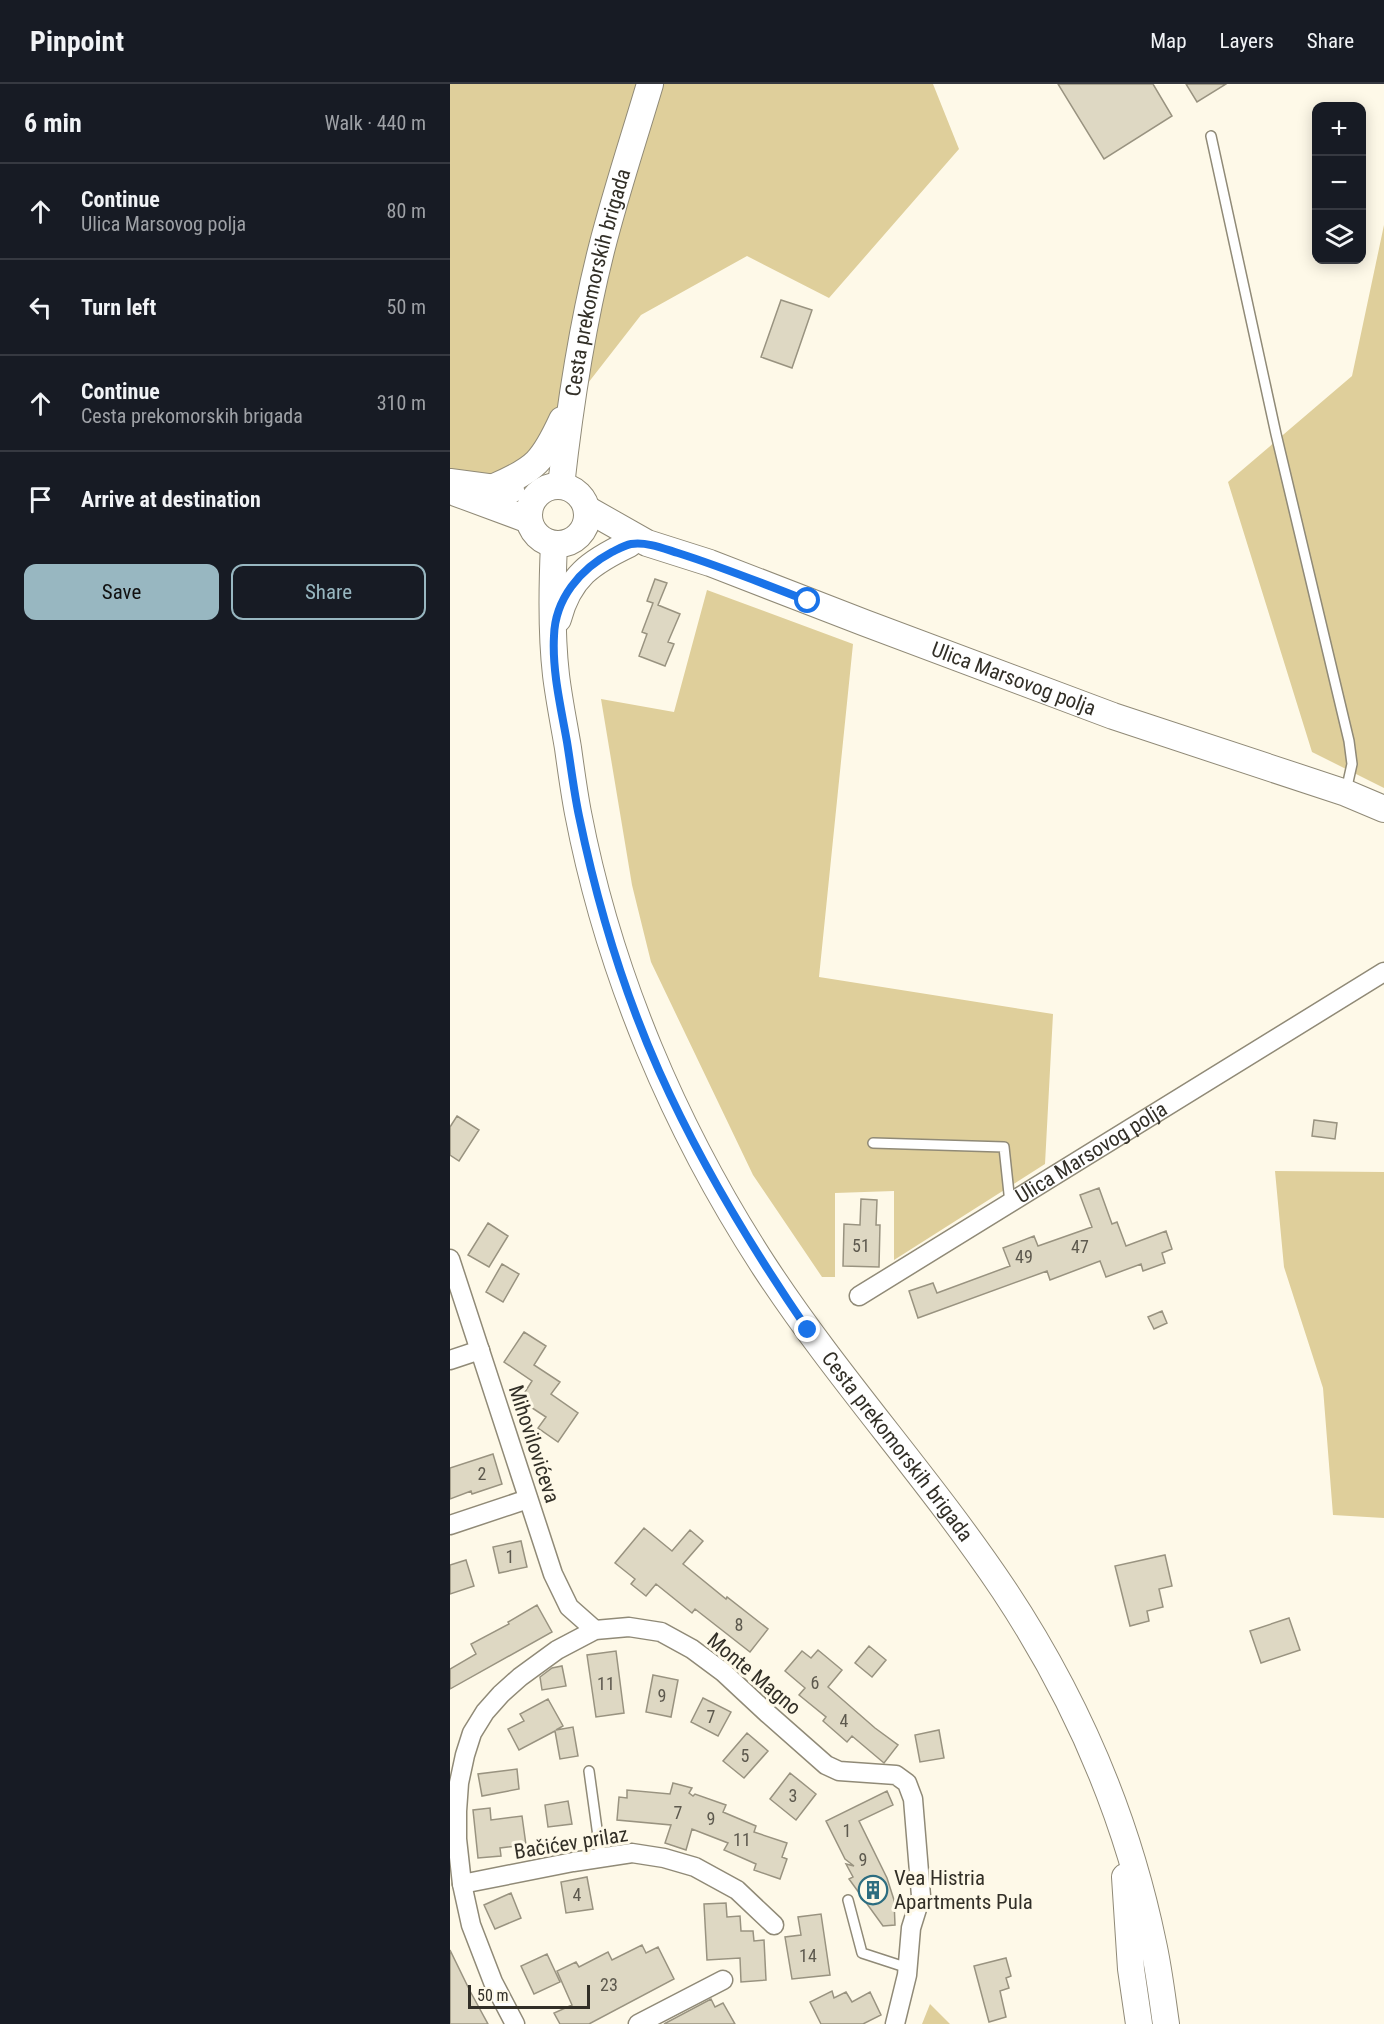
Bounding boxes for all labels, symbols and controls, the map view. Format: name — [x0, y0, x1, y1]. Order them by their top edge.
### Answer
text: Pinpoint — [30, 25, 124, 58]
text: Map — [1150, 29, 1187, 53]
text: Layers — [1220, 29, 1274, 53]
text: Share — [1307, 29, 1354, 53]
map controls — [1312, 102, 1366, 264]
button: + — [1312, 102, 1366, 156]
text: 6 min — [24, 108, 82, 138]
text: Walk · 440 m — [325, 111, 426, 135]
button: − — [1312, 156, 1366, 210]
street label: Cesta prekomorskih brigada — [561, 166, 635, 398]
text: Continue — [81, 187, 160, 212]
icon: ahead — [24, 195, 57, 228]
text: 80 m — [387, 199, 426, 223]
button: layers — [1312, 210, 1366, 264]
text: Ulica Marsovog polja — [81, 212, 246, 236]
icon: left — [24, 291, 57, 324]
text: Turn left — [81, 295, 156, 320]
text: 50 m — [387, 295, 426, 319]
text: Continue — [81, 379, 160, 404]
icon: ahead — [24, 387, 57, 420]
text: 310 m — [377, 391, 426, 415]
text: Cesta prekomorskih brigada — [81, 404, 303, 428]
icon: arrive — [24, 483, 57, 516]
text: Arrive at destination — [81, 487, 261, 512]
button: Save — [24, 564, 219, 620]
button: Share — [231, 564, 426, 620]
route start — [794, 587, 820, 613]
street label: Ulica Marsovog polja — [928, 637, 1099, 720]
street label: Ulica Marsovog polja — [1011, 1097, 1171, 1208]
house number: 51 — [852, 1235, 870, 1256]
house number: 47 — [1071, 1236, 1089, 1257]
house number: 49 — [1015, 1246, 1033, 1267]
route end — [794, 1316, 820, 1342]
street label: Cesta prekomorskih brigada — [817, 1347, 978, 1546]
street label: Mihovilovićeva — [504, 1382, 564, 1506]
house number: 2 — [478, 1463, 487, 1484]
house number: 1 — [506, 1546, 514, 1567]
house number: 8 — [735, 1614, 743, 1635]
street label: Monte Magno — [702, 1628, 806, 1720]
house number: 6 — [811, 1672, 819, 1693]
house number: 11 — [597, 1673, 615, 1694]
house number: 9 — [658, 1685, 666, 1706]
house number: 7 — [707, 1706, 716, 1727]
house number: 4 — [840, 1710, 849, 1731]
house number: 5 — [741, 1745, 750, 1766]
house number: 3 — [789, 1785, 797, 1806]
house number: 7 — [674, 1802, 683, 1823]
house number: 9 — [707, 1808, 715, 1829]
house number: 1 — [843, 1820, 851, 1841]
street label: Bačićev prilaz — [512, 1822, 630, 1864]
house number: 11 — [733, 1829, 751, 1850]
house number: 9 — [859, 1849, 867, 1870]
place label: Vea Histria Apartments Pula — [894, 1866, 1033, 1914]
building icon: Vea Histria Apartments Pula — [857, 1874, 889, 1906]
house number: 4 — [573, 1884, 582, 1905]
house number: 14 — [799, 1945, 817, 1966]
house number: 23 — [600, 1974, 618, 1995]
scale bar — [468, 1982, 590, 2010]
text: 50 m — [477, 1986, 509, 2005]

